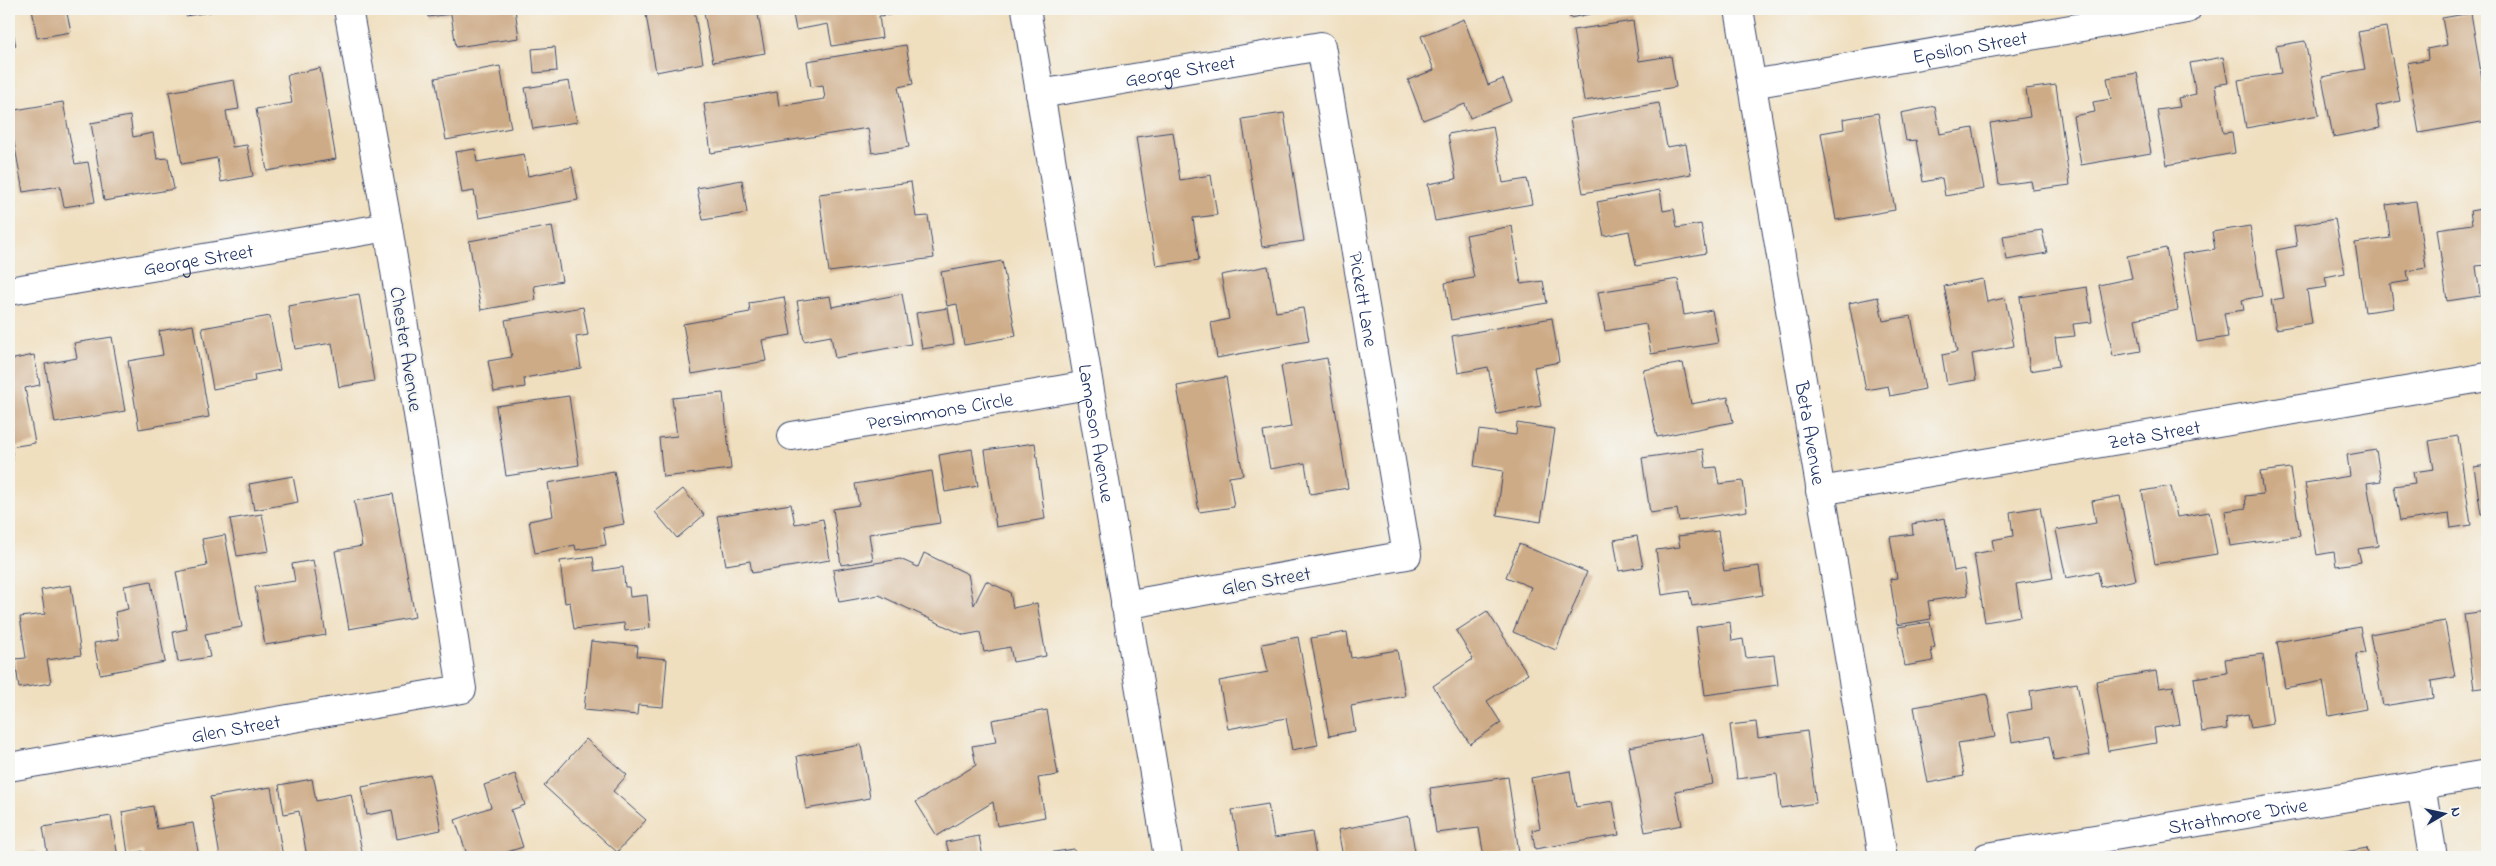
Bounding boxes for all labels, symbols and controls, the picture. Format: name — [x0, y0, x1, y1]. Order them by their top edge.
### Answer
street label: Epsilon Street — [1911, 25, 2030, 73]
street label: George Street — [1123, 49, 1238, 96]
street label: George Street — [141, 238, 256, 285]
street label: Pickett Lane — [1339, 250, 1384, 350]
street label: Chester Avenue — [380, 285, 429, 414]
street label: Lampson Avenue — [1069, 362, 1120, 505]
street label: Beta Avenue — [1785, 378, 1832, 487]
street label: Persimmons Circle — [865, 386, 1016, 440]
street label: Zeta Street — [2106, 414, 2203, 459]
street label: Glen Street — [1220, 560, 1314, 605]
street label: Glen Street — [189, 708, 283, 752]
north arrow — [2418, 788, 2468, 838]
street label: Strathmore Drive — [2166, 792, 2310, 844]
text: N — [2444, 806, 2466, 819]

